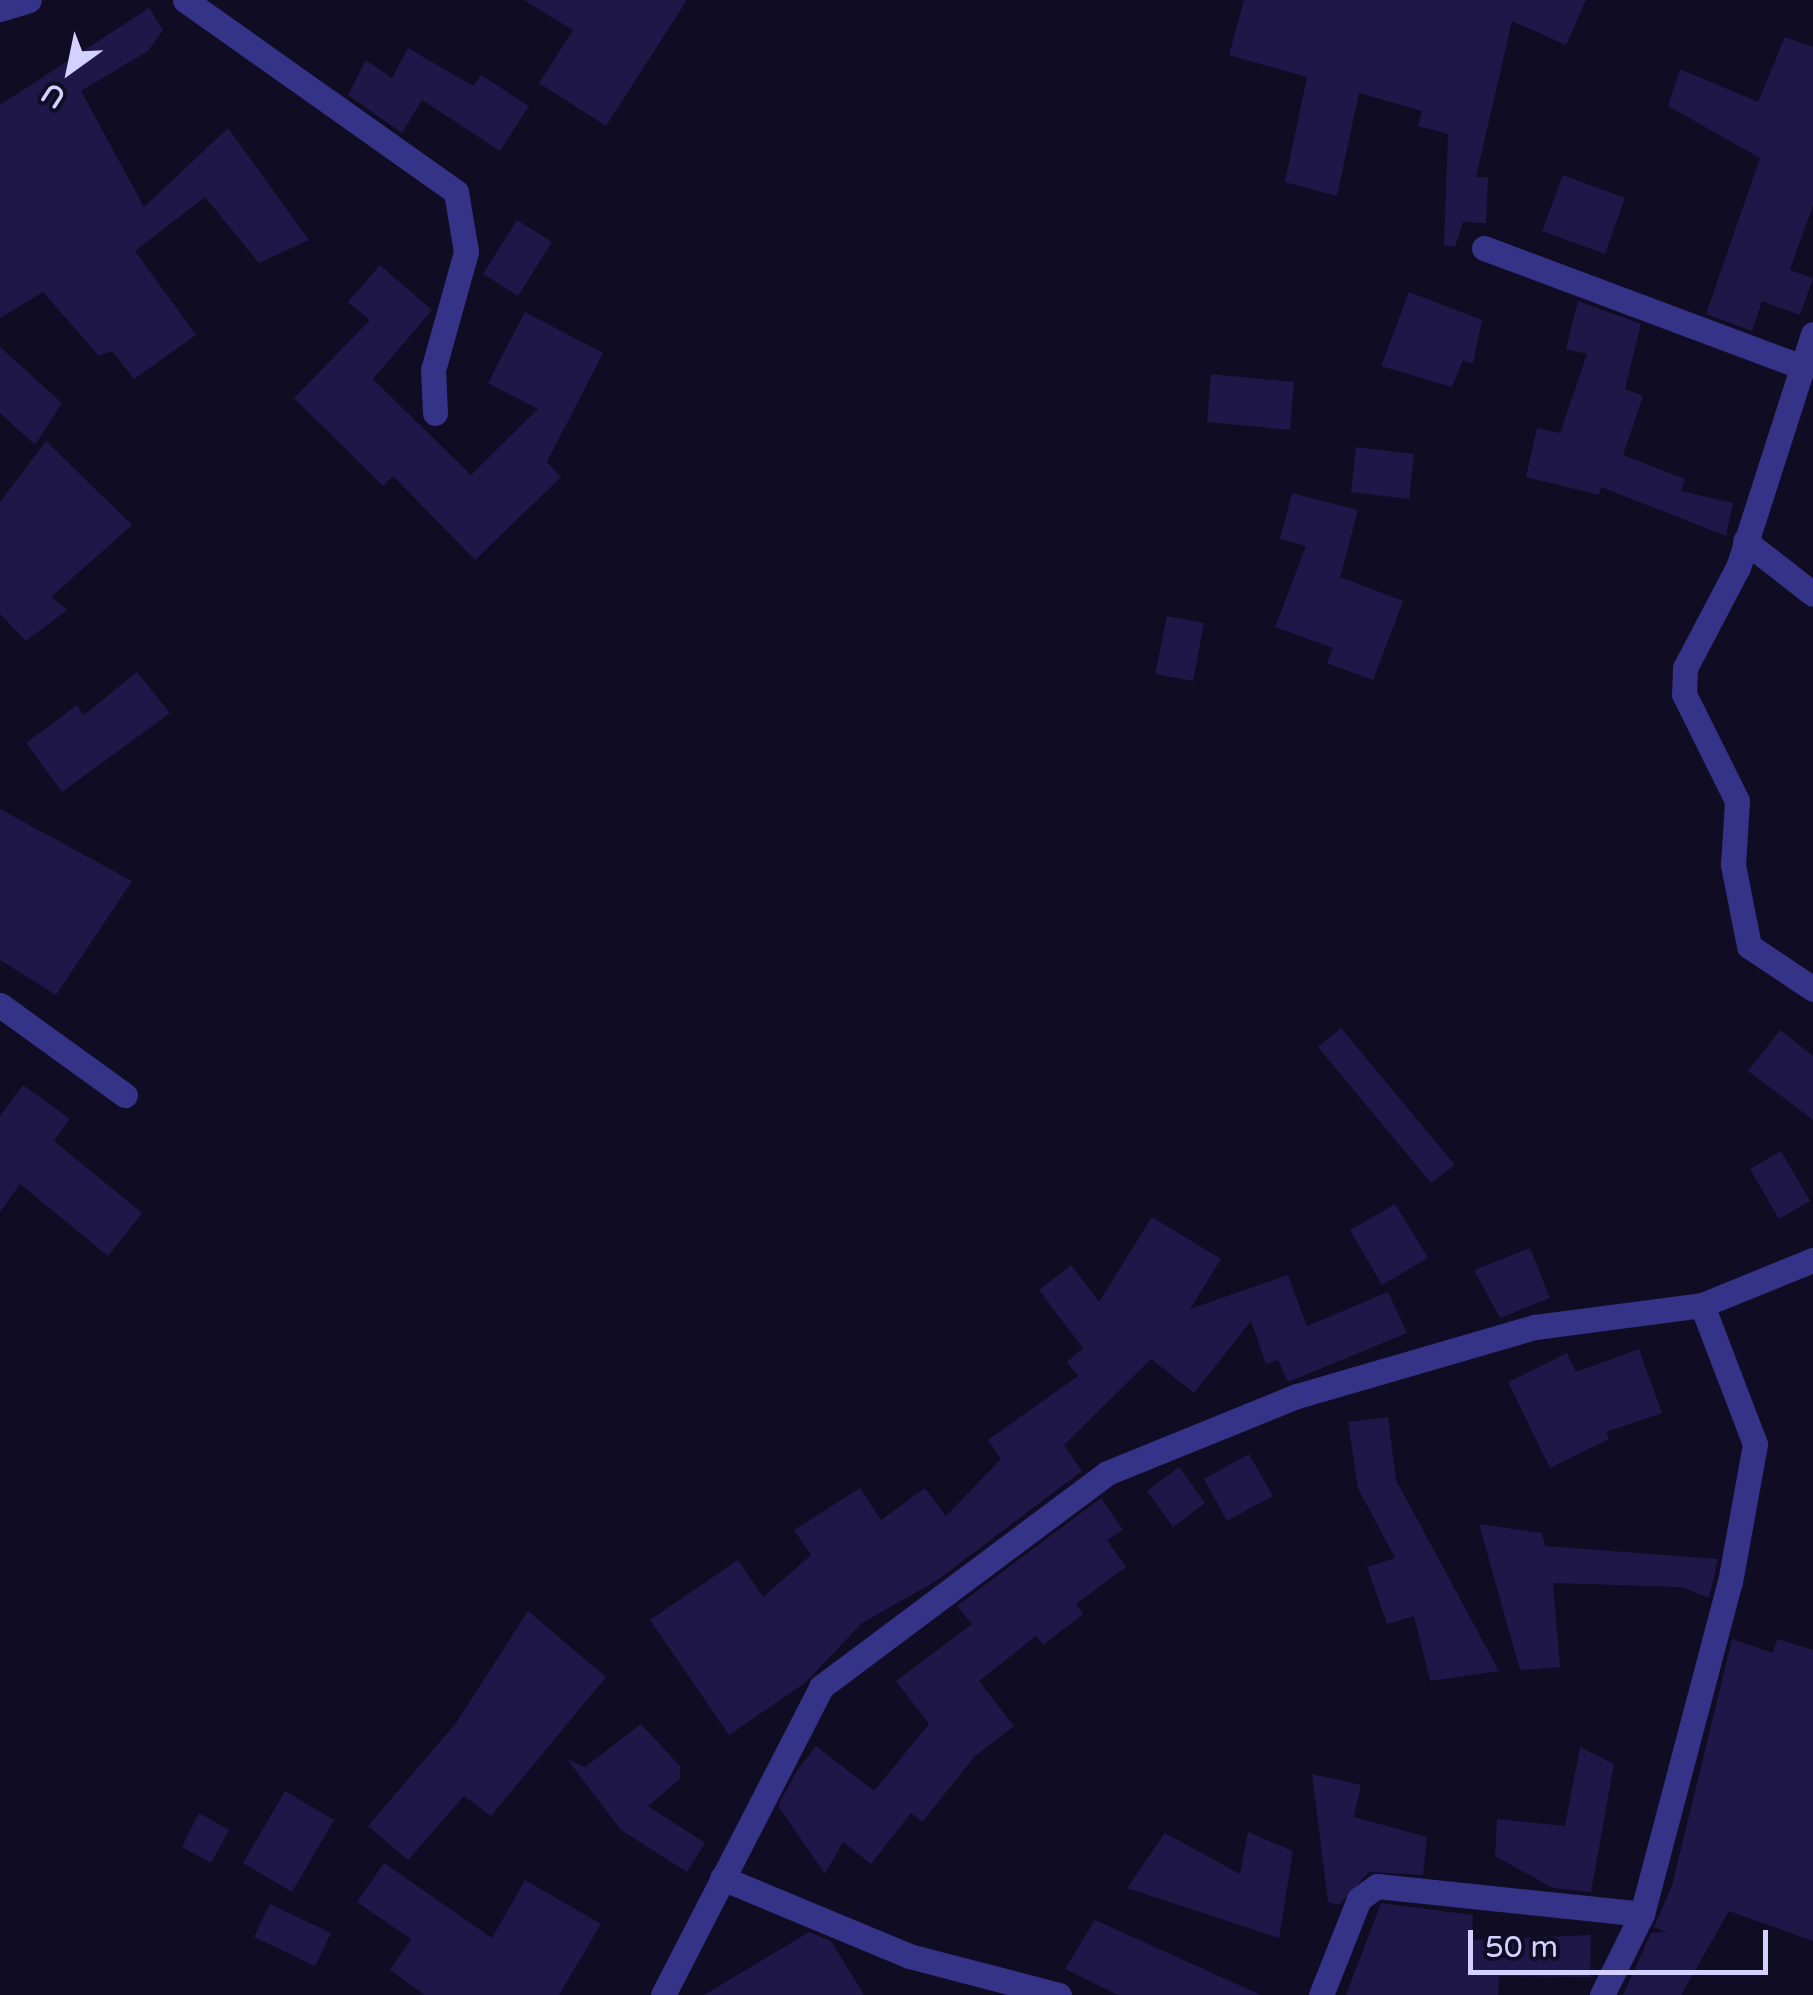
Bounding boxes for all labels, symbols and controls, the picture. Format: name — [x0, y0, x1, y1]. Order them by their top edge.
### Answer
north arrow — [20, 20, 120, 120]
text: U — [36, 75, 72, 115]
scale bar — [1473, 1910, 1773, 1972]
text: 50 m — [1485, 1929, 1558, 1966]

